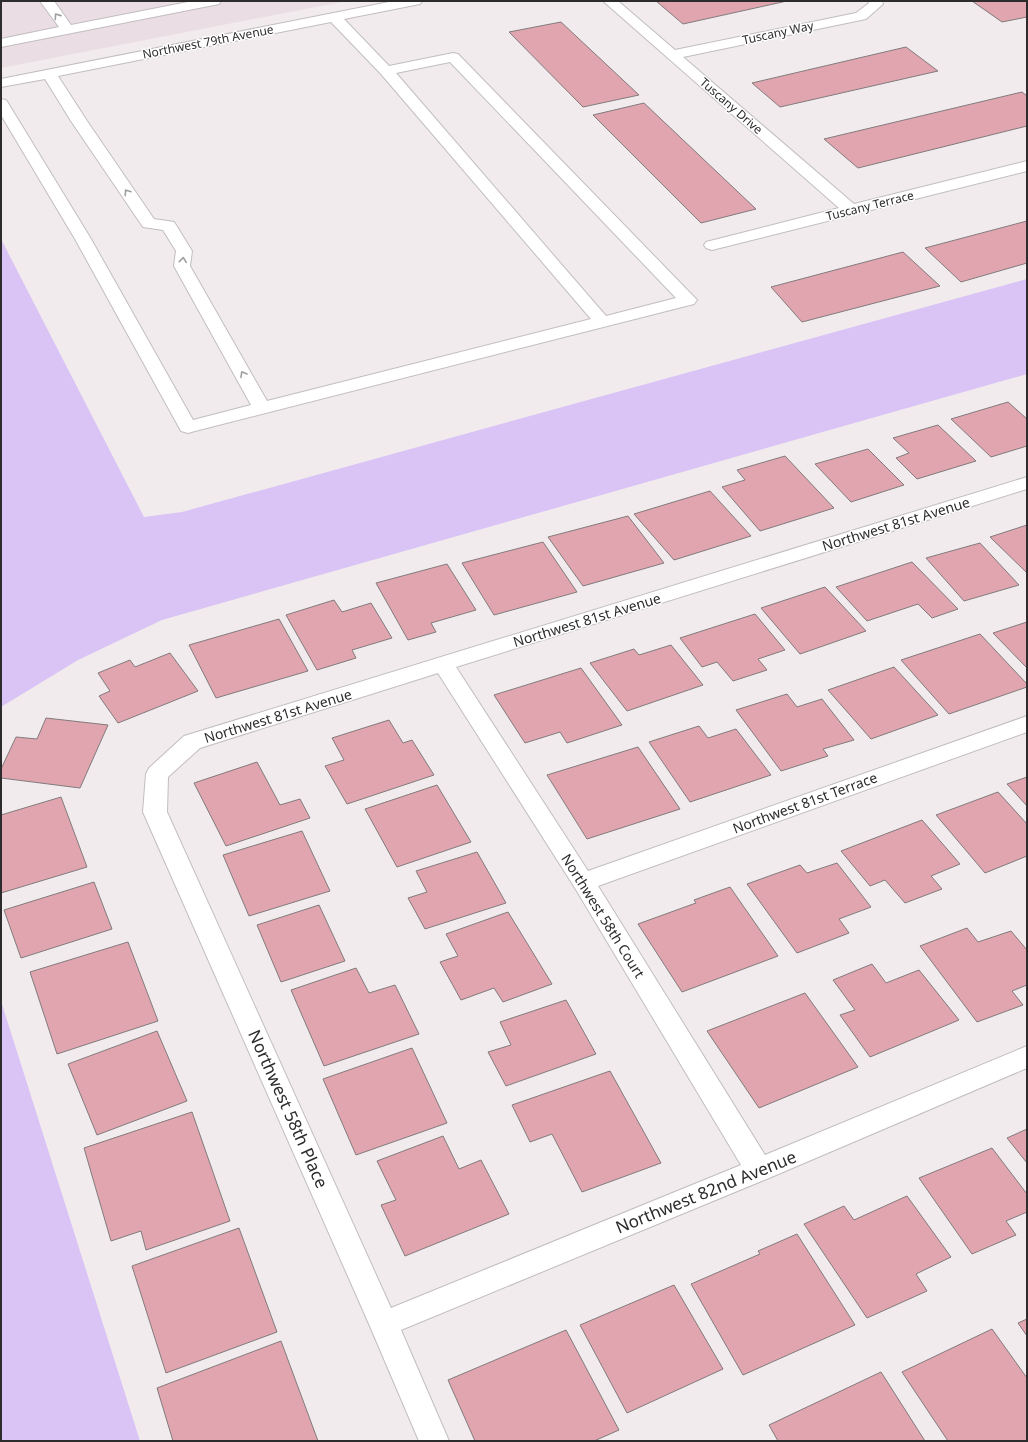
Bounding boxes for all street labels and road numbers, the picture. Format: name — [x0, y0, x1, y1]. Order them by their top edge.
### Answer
street label: Tuscany Way — [741, 17, 816, 48]
street label: Northwest 79th Avenue — [141, 20, 275, 63]
street label: Tuscany Drive — [696, 74, 767, 138]
street label: Tuscany Terrace — [824, 186, 916, 225]
street label: Northwest 81st Avenue — [820, 492, 972, 555]
street label: Northwest 81st Avenue — [511, 588, 663, 651]
street label: Northwest 81st Avenue — [202, 684, 354, 747]
street label: Northwest 81st Terrace — [730, 767, 880, 838]
street label: Northwest 58th Court — [557, 850, 649, 981]
street label: Northwest 58th Place — [243, 1026, 334, 1192]
street label: Northwest 82nd Avenue — [612, 1145, 800, 1238]

